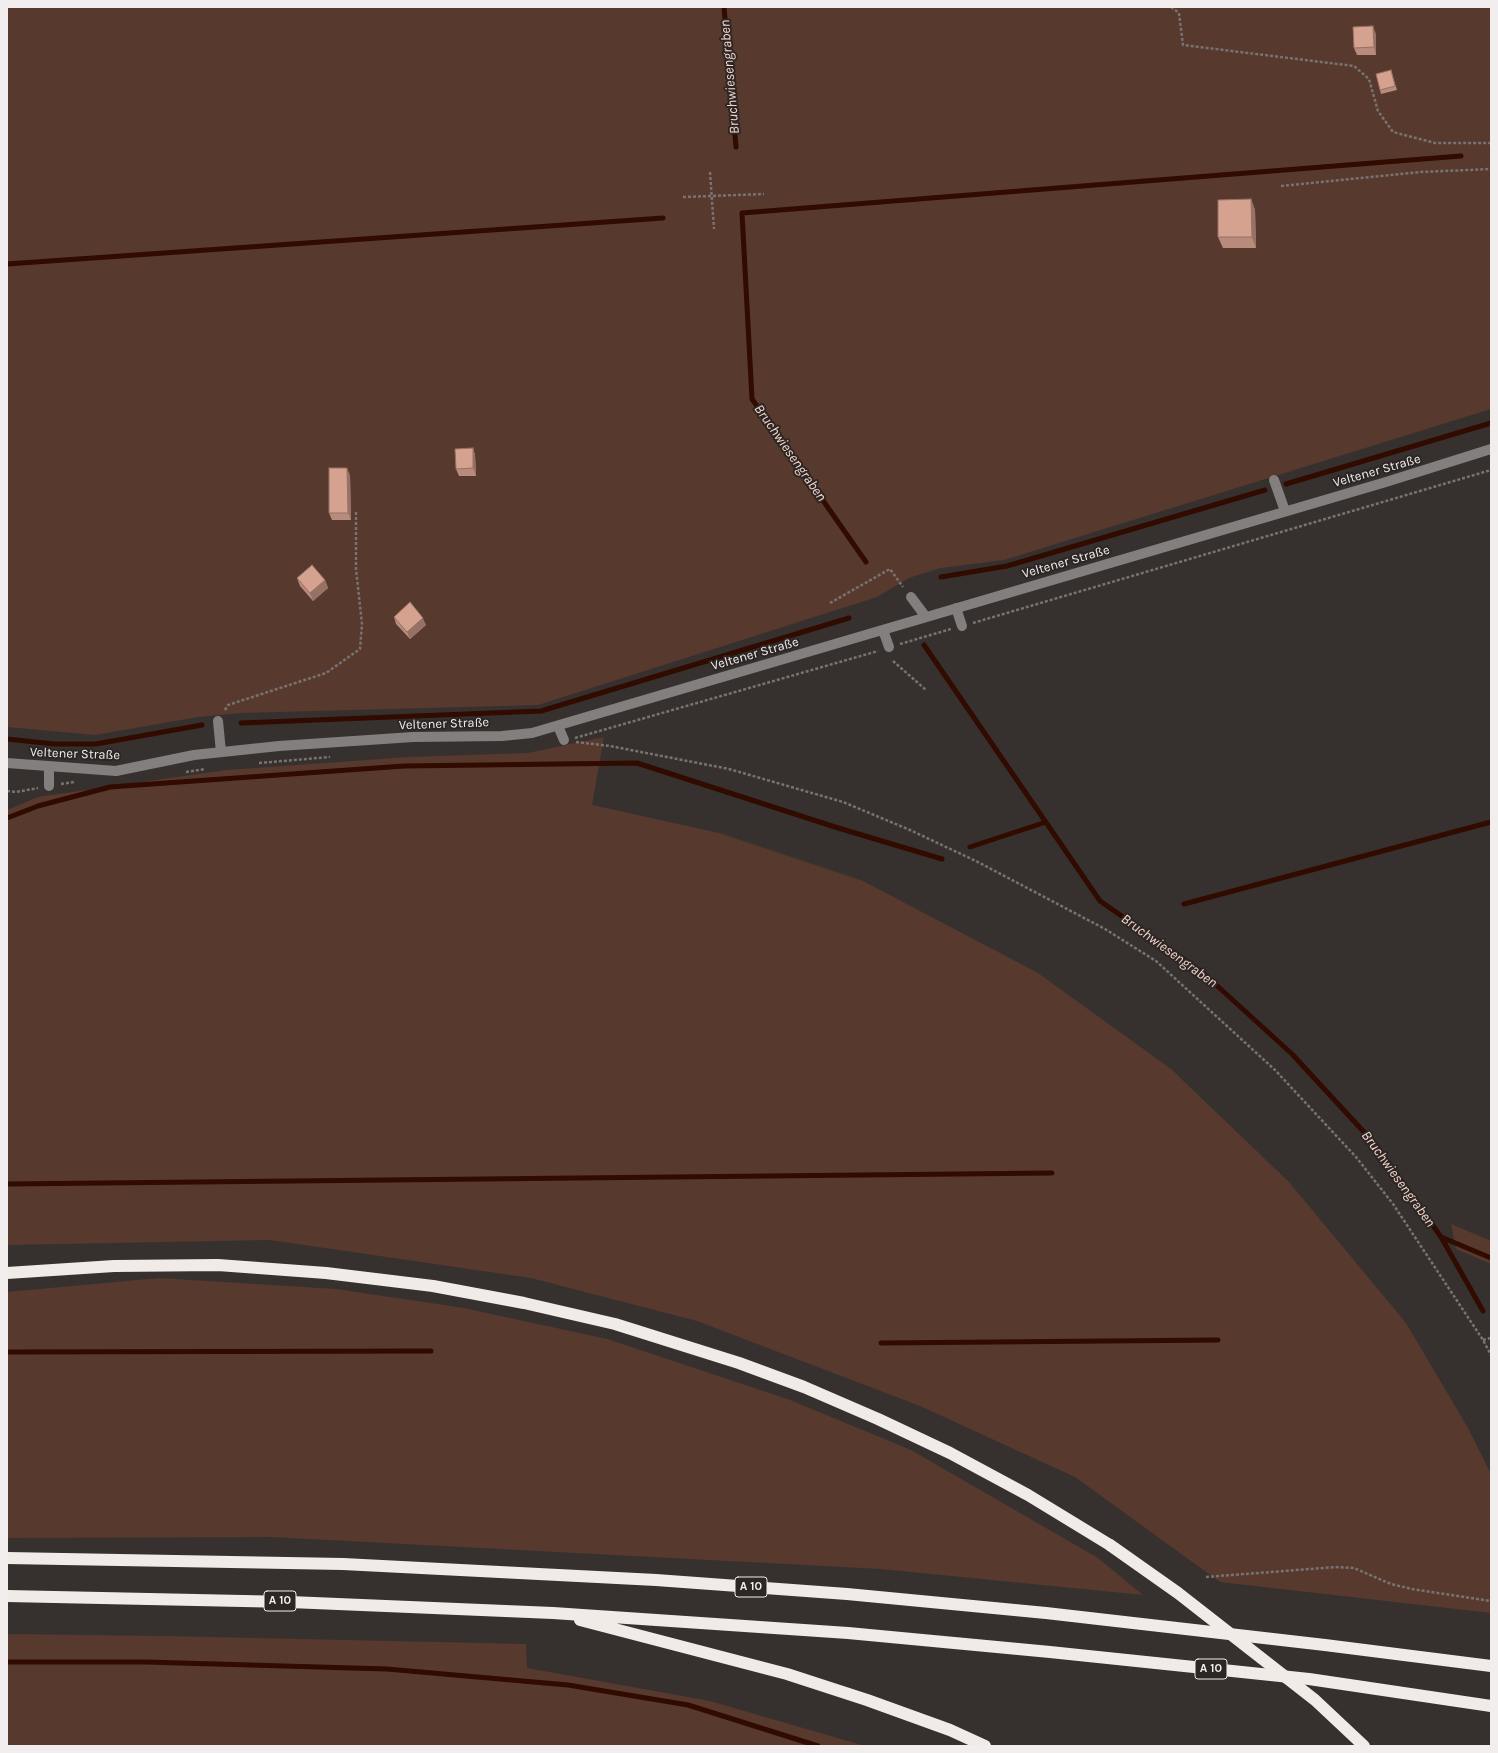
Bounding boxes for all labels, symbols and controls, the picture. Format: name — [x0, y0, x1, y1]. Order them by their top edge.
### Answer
water label: Bruchwiesengraben — [717, 19, 743, 135]
water label: Bruchwiesengraben — [750, 401, 830, 505]
street label: Veltener Straße — [1331, 451, 1423, 491]
street label: Veltener Straße — [1020, 542, 1112, 582]
street label: Veltener Straße — [709, 634, 801, 674]
street label: Veltener Straße — [399, 715, 489, 733]
street label: Veltener Straße — [30, 745, 120, 763]
water label: Bruchwiesengraben — [1118, 910, 1220, 992]
water label: Bruchwiesengraben — [1357, 1128, 1439, 1230]
road number: A 10 — [735, 1577, 767, 1597]
road number: A 10 — [264, 1591, 296, 1611]
road number: A 10 — [1195, 1659, 1227, 1679]

